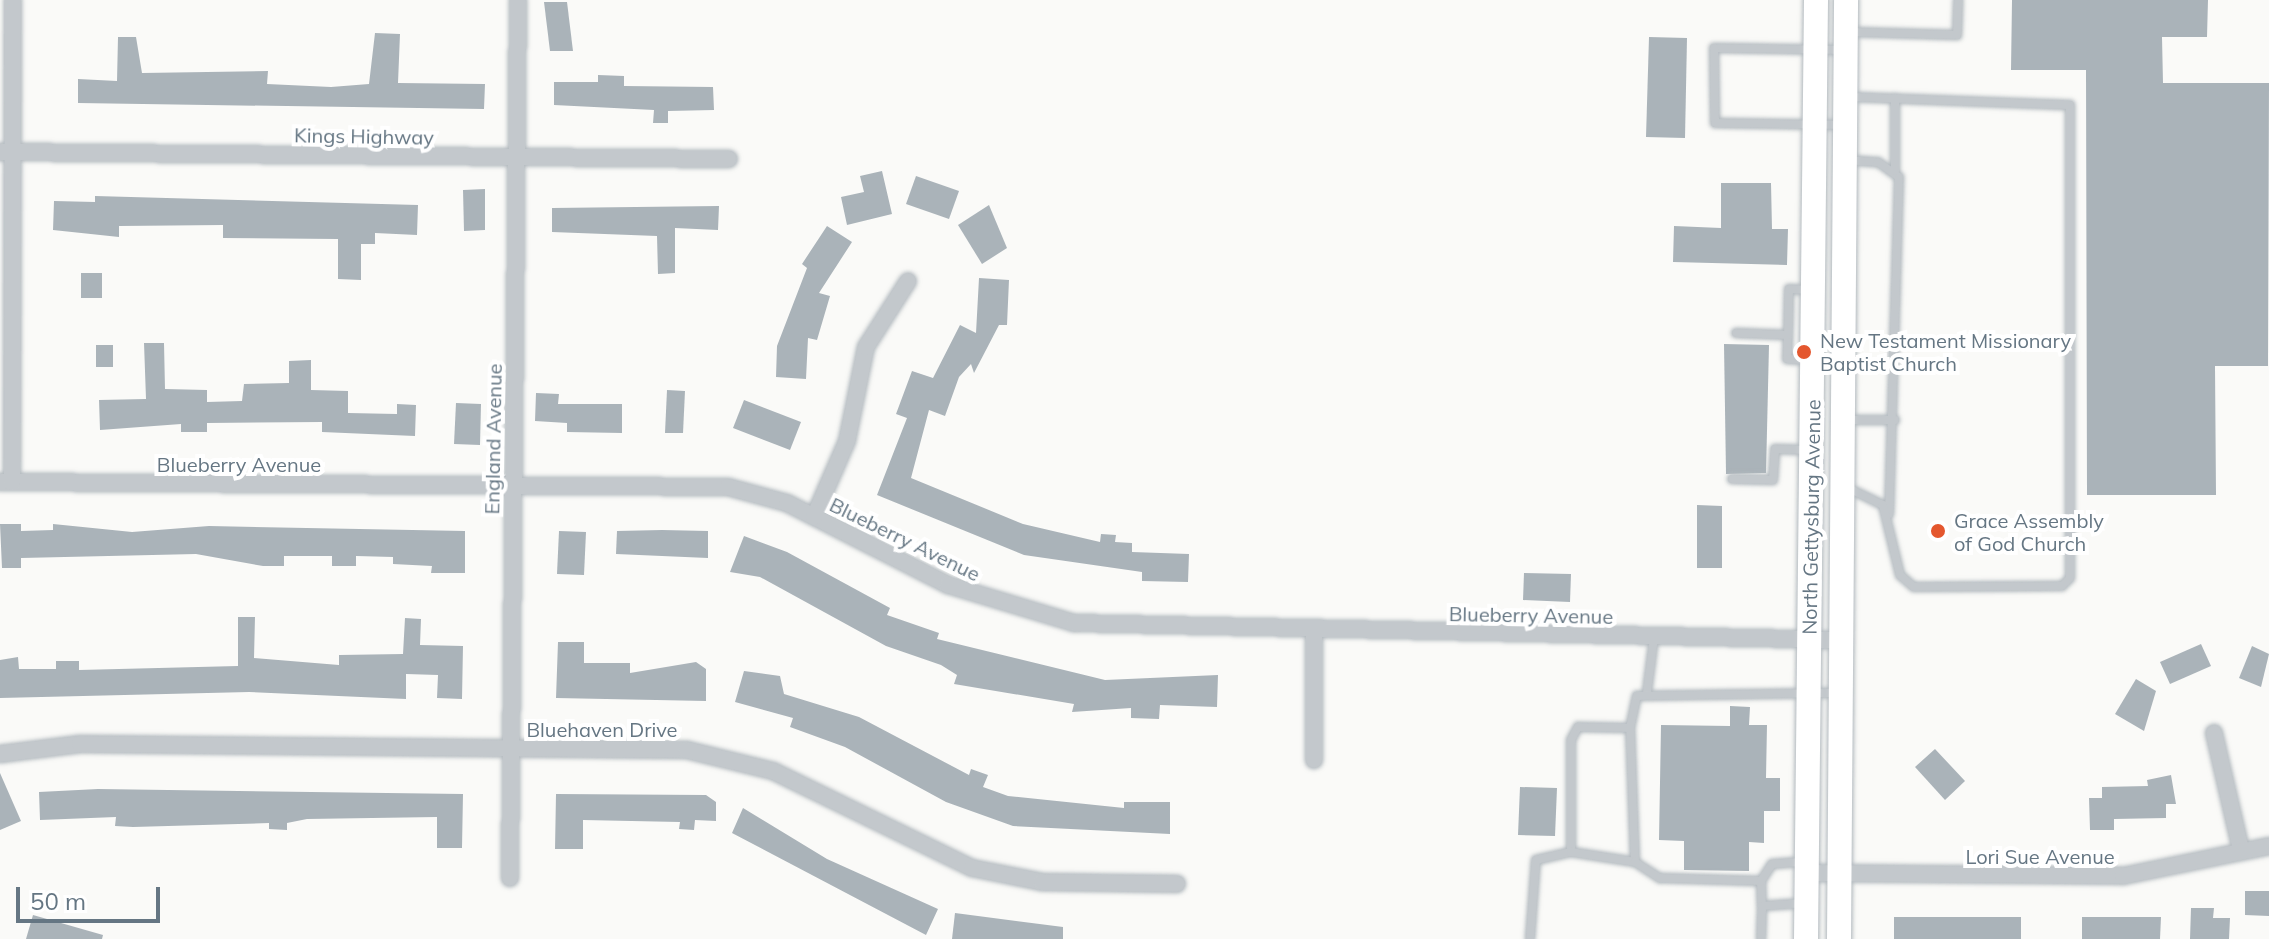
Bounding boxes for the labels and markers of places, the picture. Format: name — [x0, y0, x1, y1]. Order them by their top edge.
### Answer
place label: New Testament Missionary Baptist Church — [1820, 328, 2071, 375]
marker: New Testament Missionary Baptist Church — [1795, 343, 1813, 361]
place label: Grace Assembly of God Church — [1954, 508, 2104, 555]
marker: Grace Assembly of God Church — [1929, 522, 1947, 540]

